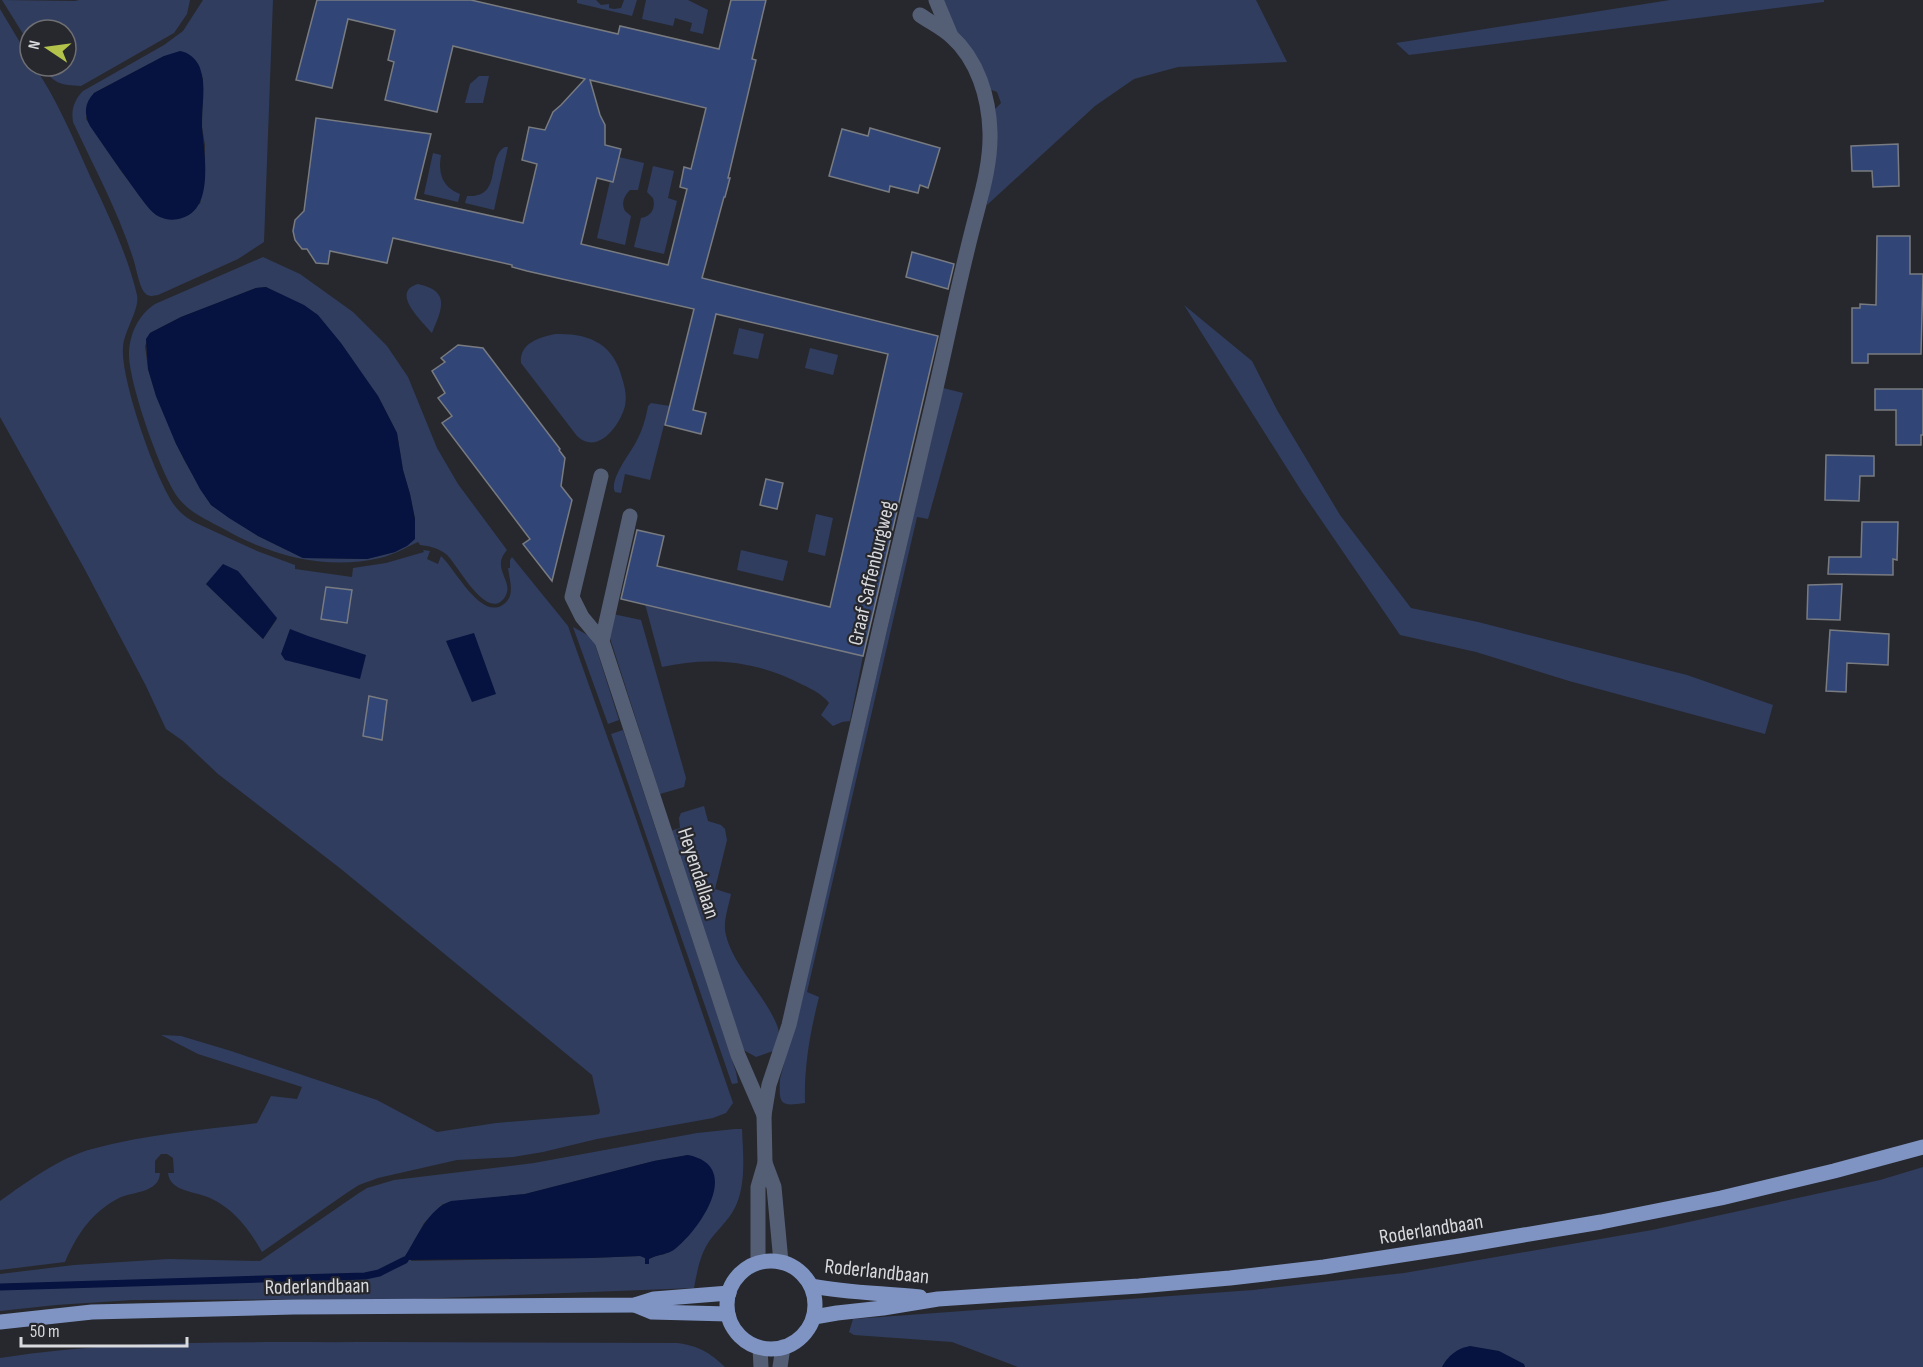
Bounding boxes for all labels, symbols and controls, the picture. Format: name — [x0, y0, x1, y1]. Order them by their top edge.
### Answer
north arrow — [18, 18, 78, 78]
text: N — [25, 39, 45, 51]
street label: Graaf Saffenburgweg — [843, 498, 900, 648]
street label: Heyendallaan — [672, 825, 725, 922]
street label: Roderlandbaan — [1377, 1209, 1485, 1250]
street label: Roderlandbaan — [823, 1254, 930, 1289]
street label: Roderlandbaan — [264, 1273, 370, 1300]
scale bar — [21, 1310, 188, 1348]
text: 50 m — [30, 1321, 60, 1342]

